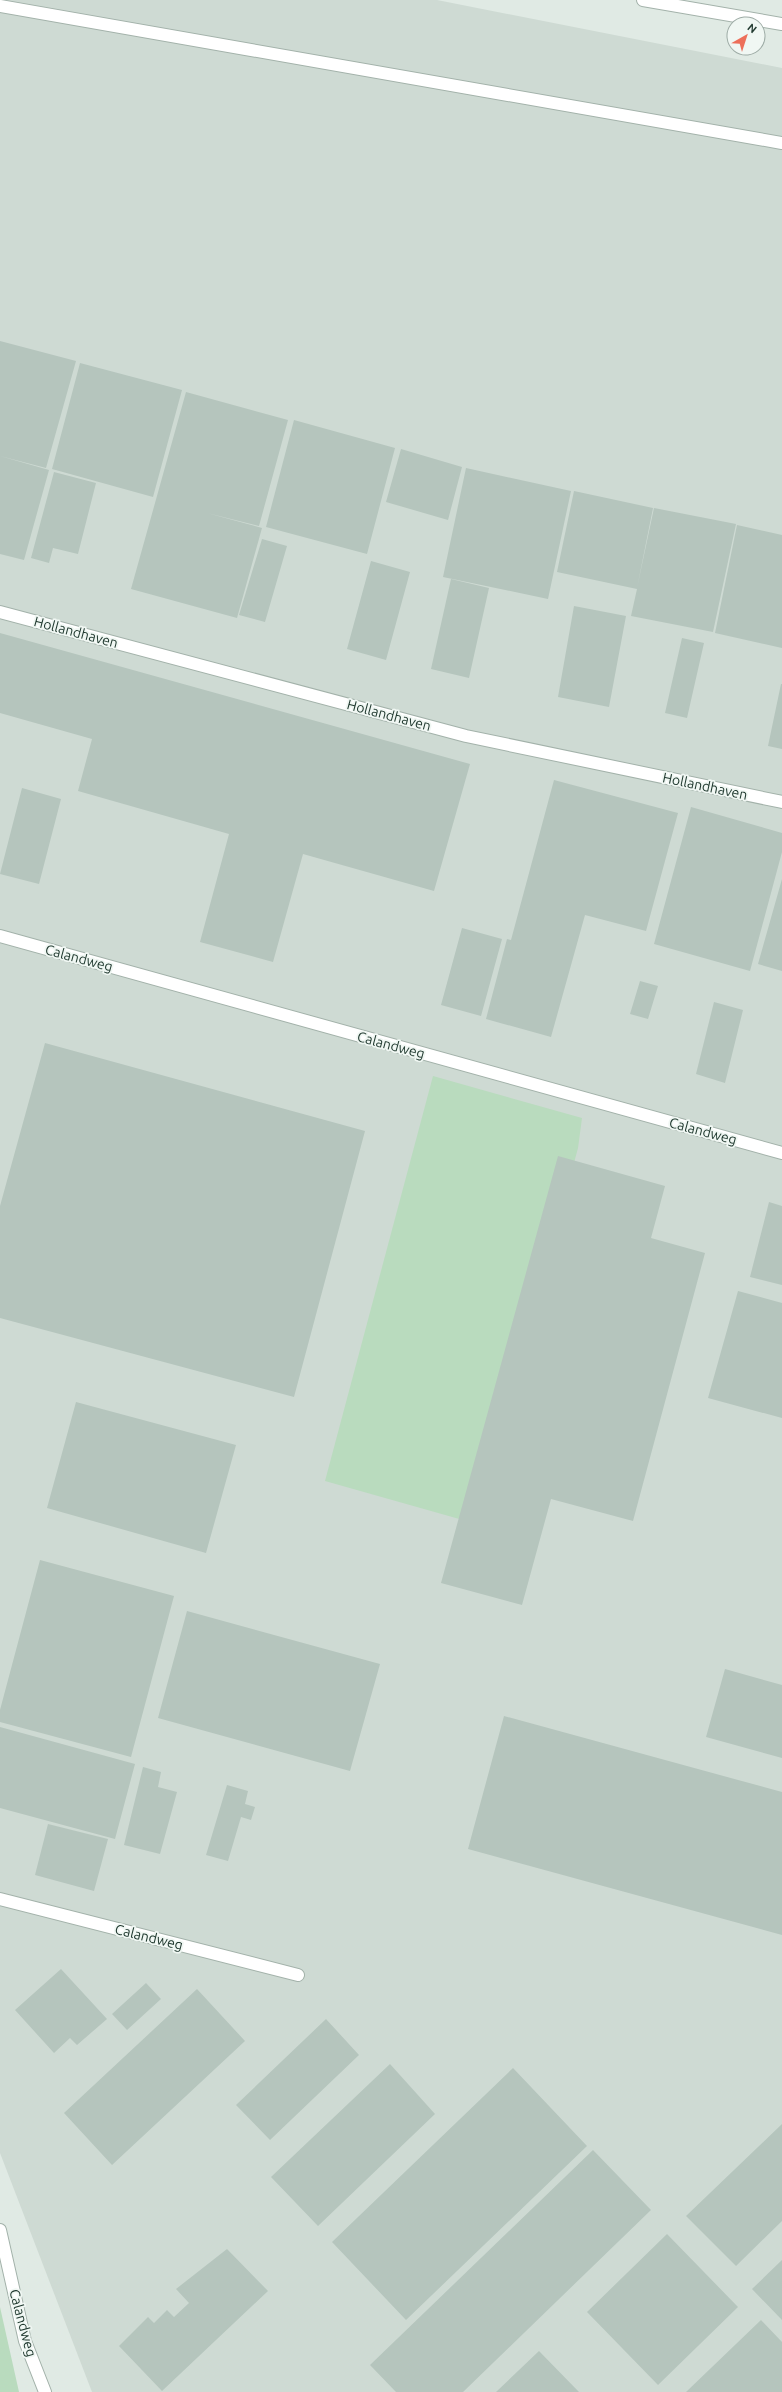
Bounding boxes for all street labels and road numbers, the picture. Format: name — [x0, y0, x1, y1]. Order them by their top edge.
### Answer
street label: Hollandhaven — [32, 613, 120, 651]
street label: Hollandhaven — [345, 696, 433, 734]
street label: Hollandhaven — [661, 769, 749, 803]
street label: Calandweg — [43, 941, 115, 975]
street label: Calandweg — [355, 1028, 427, 1062]
street label: Calandweg — [667, 1114, 739, 1148]
street label: Calandweg — [113, 1921, 185, 1953]
street label: Calandweg — [6, 2287, 40, 2359]

